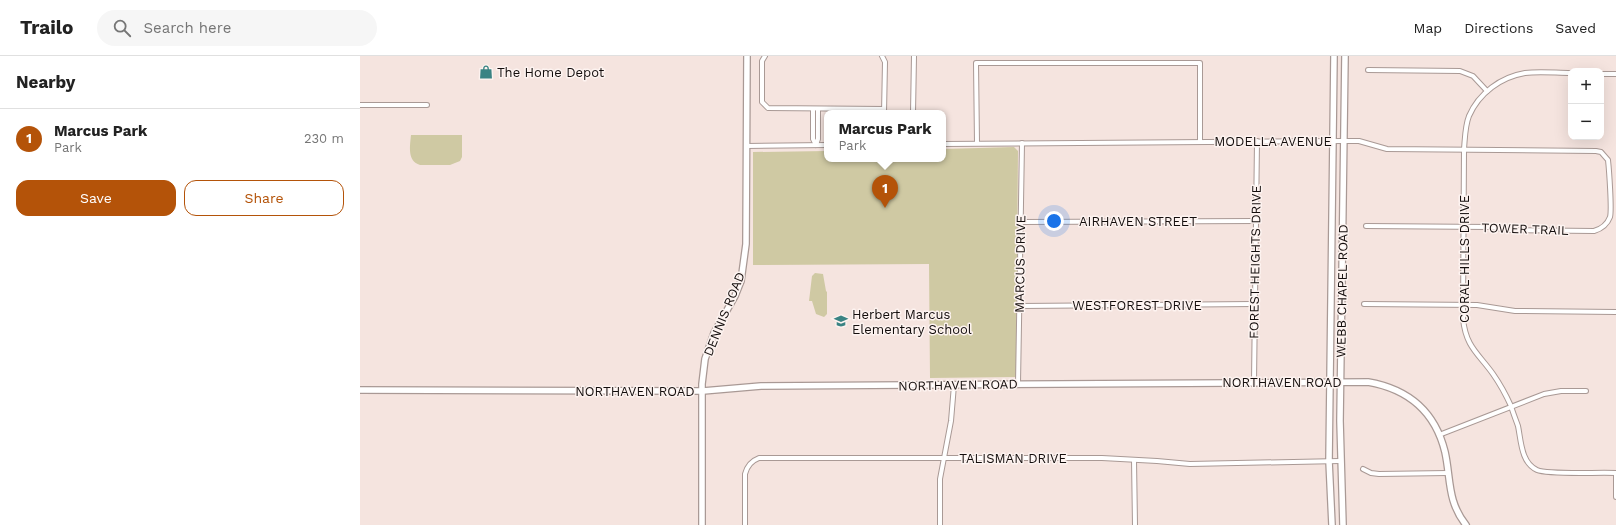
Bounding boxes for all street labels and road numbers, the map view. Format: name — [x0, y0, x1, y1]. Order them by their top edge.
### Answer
street label: MODELLA AVENUE — [1214, 134, 1332, 149]
street label: FOREST HEIGHTS DRIVE — [1246, 185, 1264, 339]
street label: CORAL HILLS DRIVE — [1457, 195, 1472, 323]
street label: AIRHAVEN STREET — [1079, 214, 1197, 229]
street label: MARCUS DRIVE — [1012, 215, 1028, 313]
street label: TOWER TRAIL — [1481, 220, 1569, 238]
street label: WEBB CHAPEL ROAD — [1333, 224, 1351, 358]
street label: DENNIS ROAD — [700, 270, 748, 358]
street label: WESTFOREST DRIVE — [1072, 298, 1202, 313]
street label: NORTHAVEN ROAD — [1222, 375, 1342, 390]
street label: NORTHAVEN ROAD — [898, 376, 1018, 394]
street label: NORTHAVEN ROAD — [575, 384, 695, 399]
street label: TALISMAN DRIVE — [959, 451, 1067, 466]

